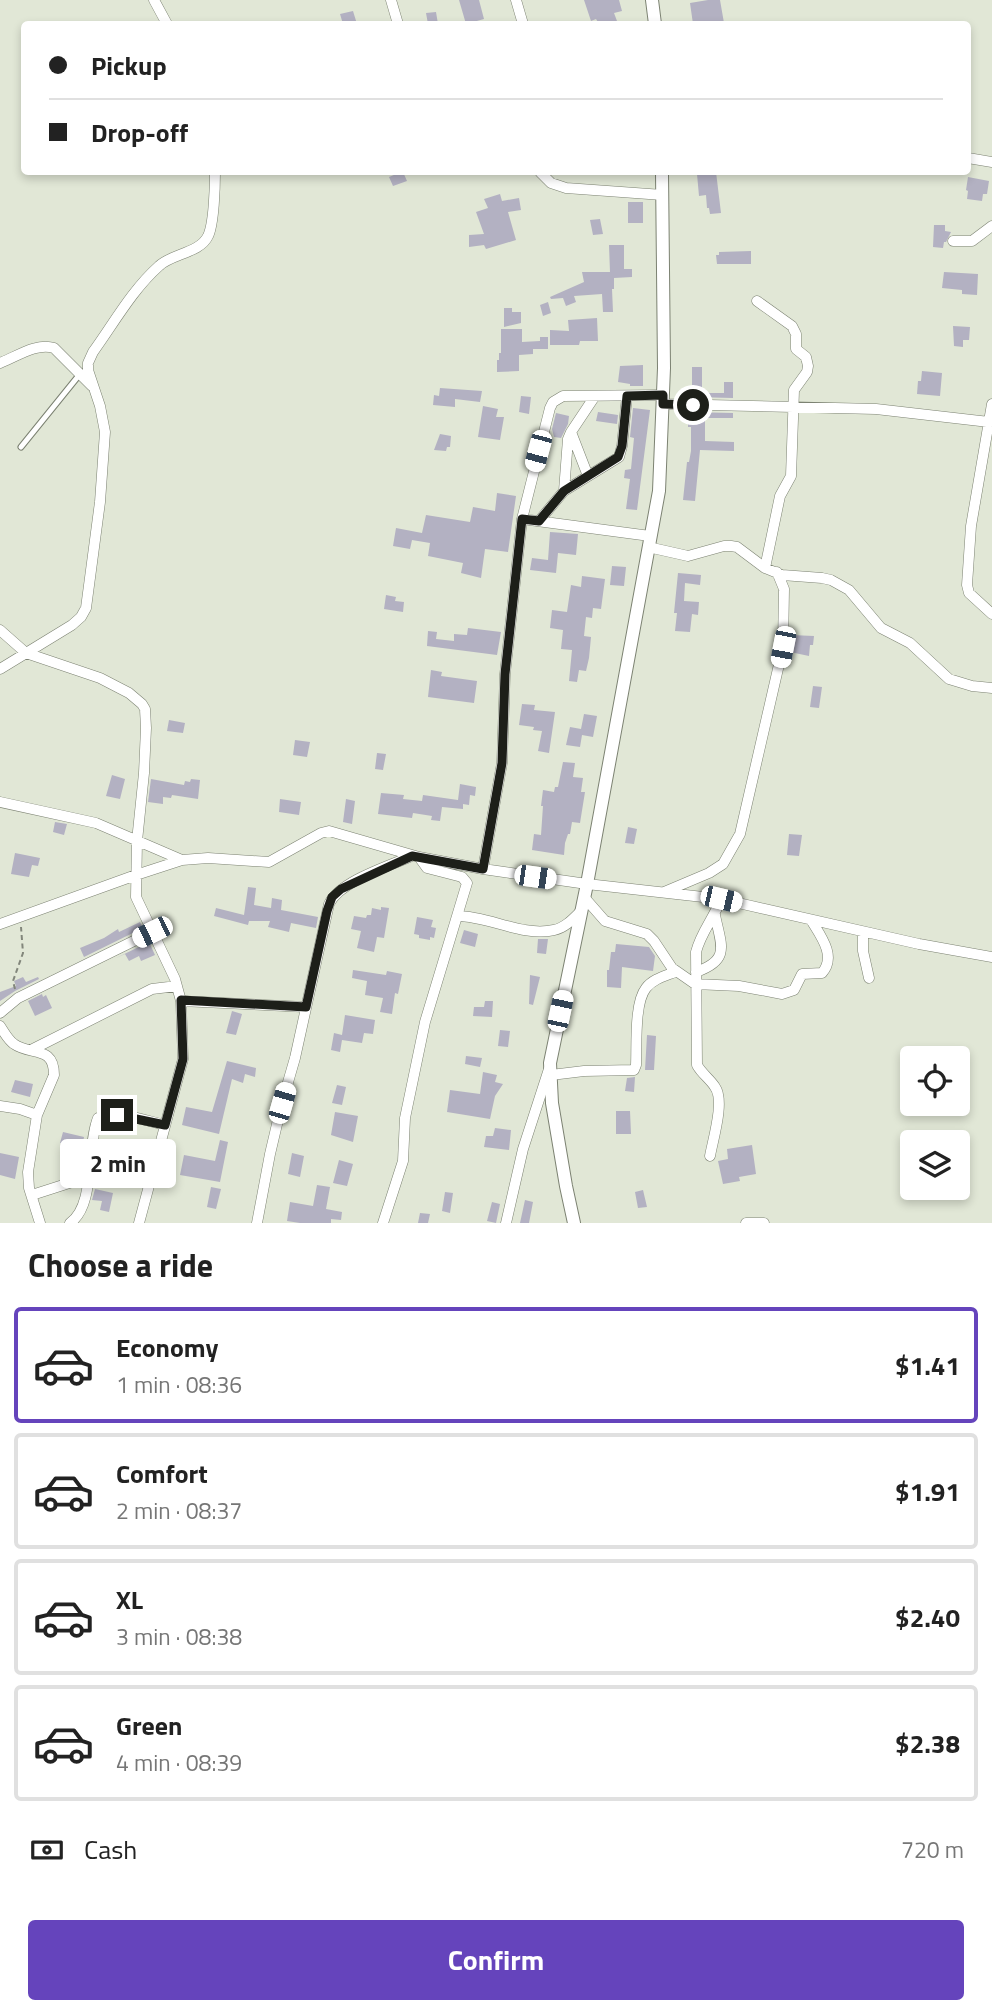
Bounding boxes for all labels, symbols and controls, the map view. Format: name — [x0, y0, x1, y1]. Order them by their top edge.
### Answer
text: Pickup — [91, 46, 167, 85]
text: Drop-off — [91, 113, 188, 152]
route start — [677, 389, 709, 421]
car — [523, 428, 554, 474]
car — [769, 624, 798, 670]
car — [513, 864, 558, 890]
car — [699, 884, 744, 914]
car — [129, 913, 176, 951]
car — [546, 988, 575, 1034]
map controls — [900, 1046, 970, 1200]
button: locate — [900, 1046, 970, 1116]
car — [267, 1080, 298, 1126]
route end — [101, 1099, 133, 1131]
button: layers — [900, 1130, 970, 1200]
callout: 2 min — [59, 1140, 175, 1188]
text: 2 min — [90, 1146, 146, 1181]
text: Choose a ride — [28, 1241, 213, 1289]
text: Economy — [116, 1328, 218, 1367]
icon: car — [32, 1334, 95, 1397]
text: $1.41 — [895, 1346, 960, 1385]
text: 1 min · 08:36 — [116, 1367, 242, 1402]
text: Comfort — [116, 1454, 208, 1493]
icon: car — [32, 1460, 95, 1523]
text: $1.91 — [895, 1472, 960, 1511]
text: 2 min · 08:37 — [116, 1493, 242, 1528]
text: XL — [116, 1580, 143, 1619]
icon: car — [32, 1586, 95, 1649]
text: $2.40 — [895, 1598, 960, 1637]
text: 3 min · 08:38 — [116, 1619, 242, 1654]
text: Green — [116, 1706, 182, 1745]
icon: car — [32, 1712, 95, 1775]
text: $2.38 — [895, 1724, 960, 1763]
text: 4 min · 08:39 — [116, 1745, 242, 1780]
text: Cash — [84, 1830, 137, 1869]
icon: cash — [28, 1831, 66, 1869]
text: 720 m — [901, 1832, 964, 1867]
button: Confirm — [28, 1920, 964, 2000]

